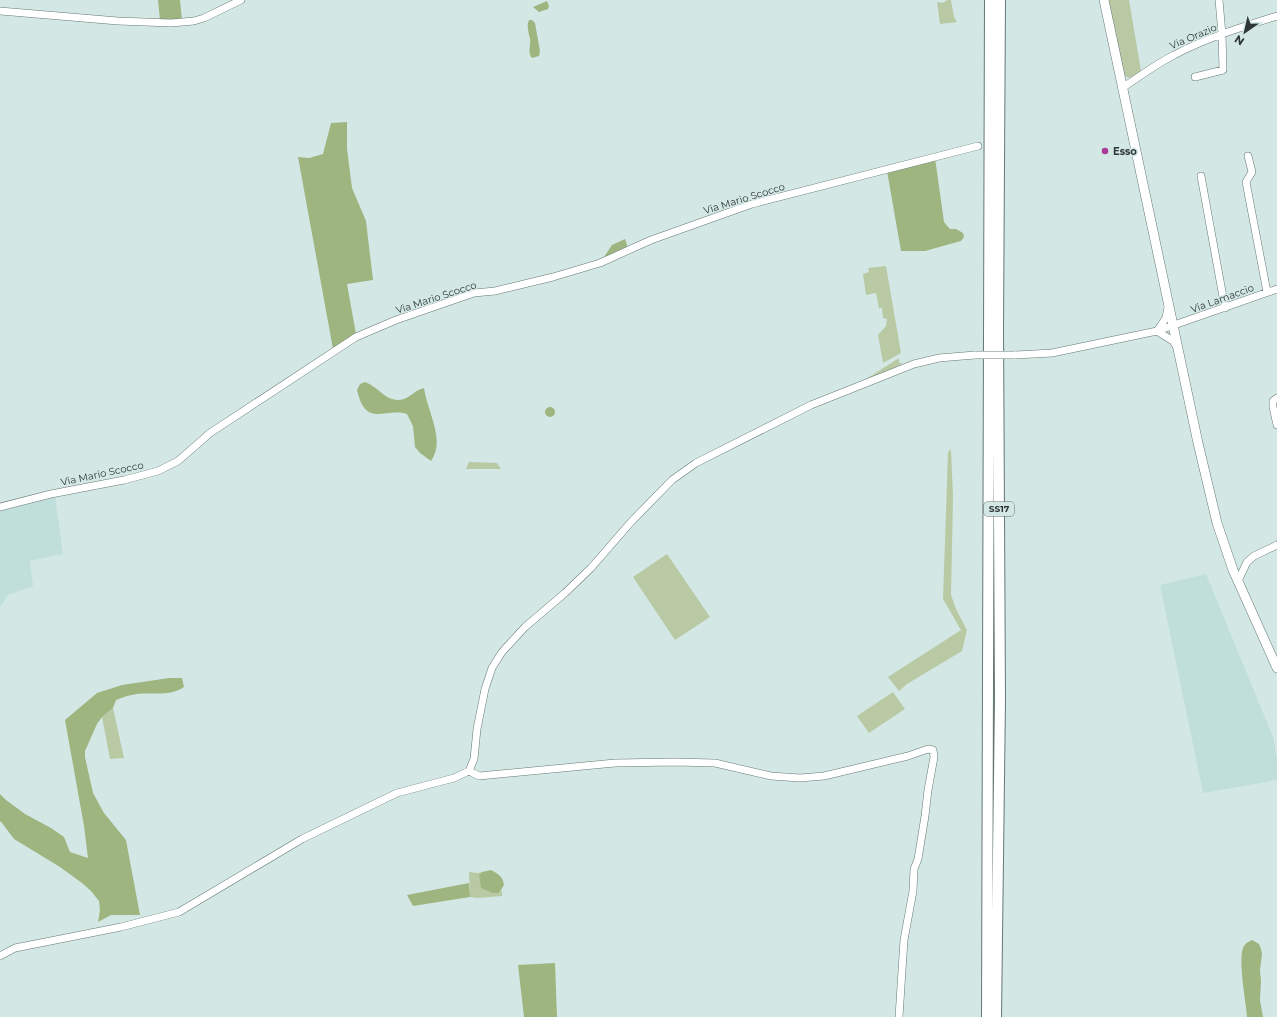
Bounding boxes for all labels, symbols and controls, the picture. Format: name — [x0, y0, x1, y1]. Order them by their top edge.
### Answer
north arrow — [1225, 12, 1265, 52]
street label: Via Orazio — [1168, 21, 1219, 52]
text: N — [1232, 32, 1247, 49]
place label: Esso — [1113, 145, 1137, 158]
marker: Esso — [1100, 146, 1110, 156]
street label: Via Mario Scocco — [702, 180, 786, 217]
street label: Via Mario Scocco — [394, 278, 478, 317]
street label: Via Lamaccio — [1189, 281, 1256, 316]
street label: Via Mario Scocco — [60, 458, 145, 489]
road number: SS17 — [984, 502, 1014, 516]

